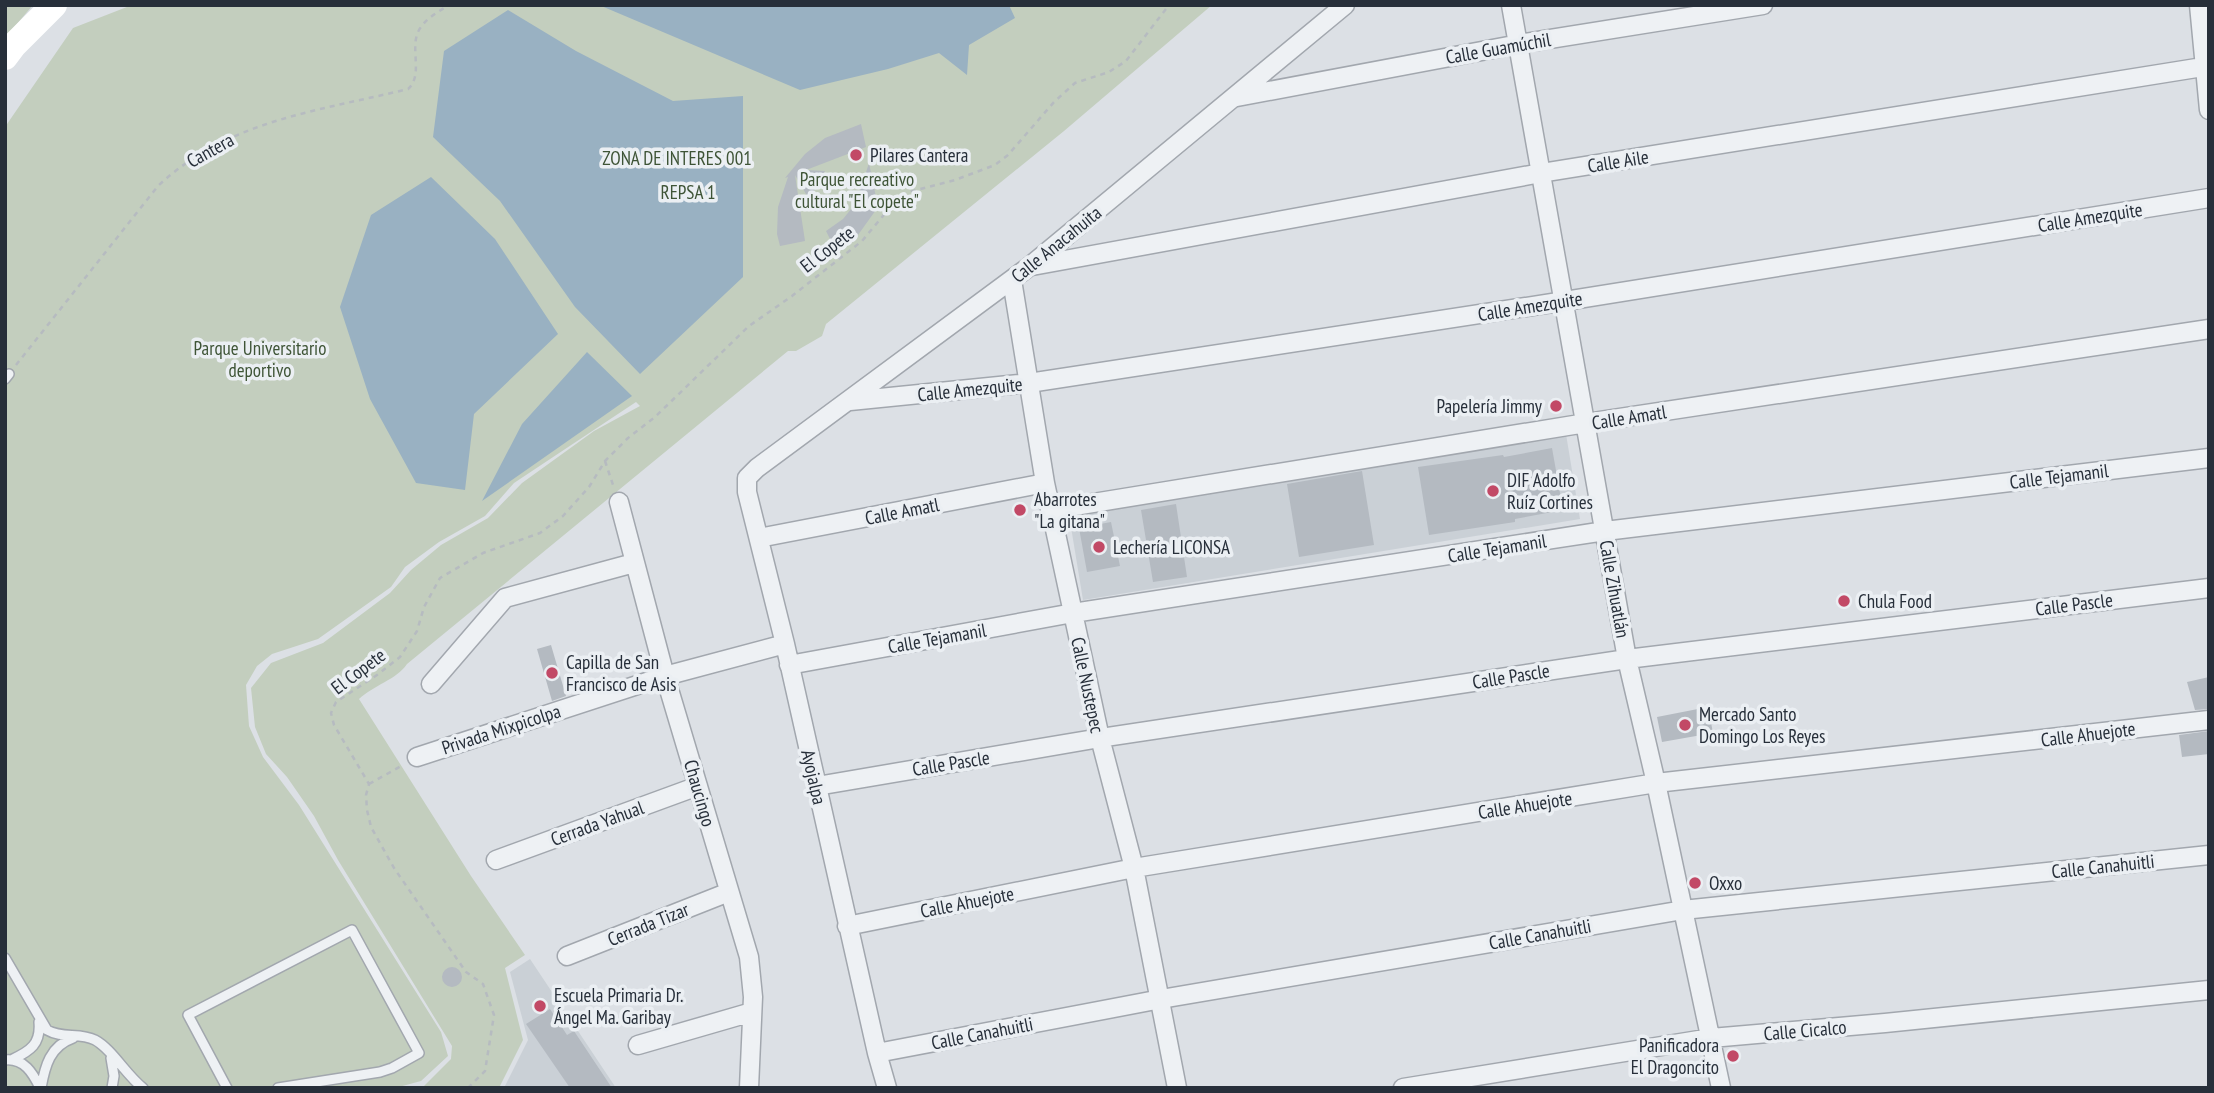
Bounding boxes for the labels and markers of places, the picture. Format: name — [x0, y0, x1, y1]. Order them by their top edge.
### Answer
place label: Pilares Cantera — [870, 143, 968, 167]
marker: Pilares Cantera — [848, 147, 864, 163]
place label: Papelería Jimmy — [1436, 394, 1543, 418]
marker: Papelería Jimmy — [1548, 398, 1564, 414]
place label: DIF Adolfo Ruíz Cortines — [1507, 468, 1593, 514]
marker: DIF Adolfo Ruíz Cortines — [1485, 483, 1501, 499]
place label: Abarrotes "La gitana" — [1034, 487, 1105, 533]
marker: Abarrotes "La gitana" — [1012, 502, 1028, 518]
place label: Lechería LICONSA — [1113, 535, 1230, 559]
marker: Lechería LICONSA — [1091, 539, 1107, 555]
place label: Chula Food — [1858, 589, 1932, 613]
marker: Chula Food — [1836, 593, 1852, 609]
place label: Capilla de San Francisco de Asis — [566, 650, 677, 696]
marker: Capilla de San Francisco de Asis — [544, 665, 560, 681]
place label: Mercado Santo Domingo Los Reyes — [1699, 702, 1825, 748]
marker: Mercado Santo Domingo Los Reyes — [1677, 717, 1693, 733]
place label: Oxxo — [1709, 871, 1742, 895]
marker: Oxxo — [1687, 875, 1703, 891]
place label: Escuela Primaria Dr. Ángel Ma. Garibay — [554, 983, 683, 1029]
marker: Escuela Primaria Dr. Ángel Ma. Garibay — [532, 998, 548, 1014]
place label: Panificadora El Dragoncito — [1631, 1033, 1719, 1079]
marker: Panificadora El Dragoncito — [1725, 1048, 1741, 1064]

